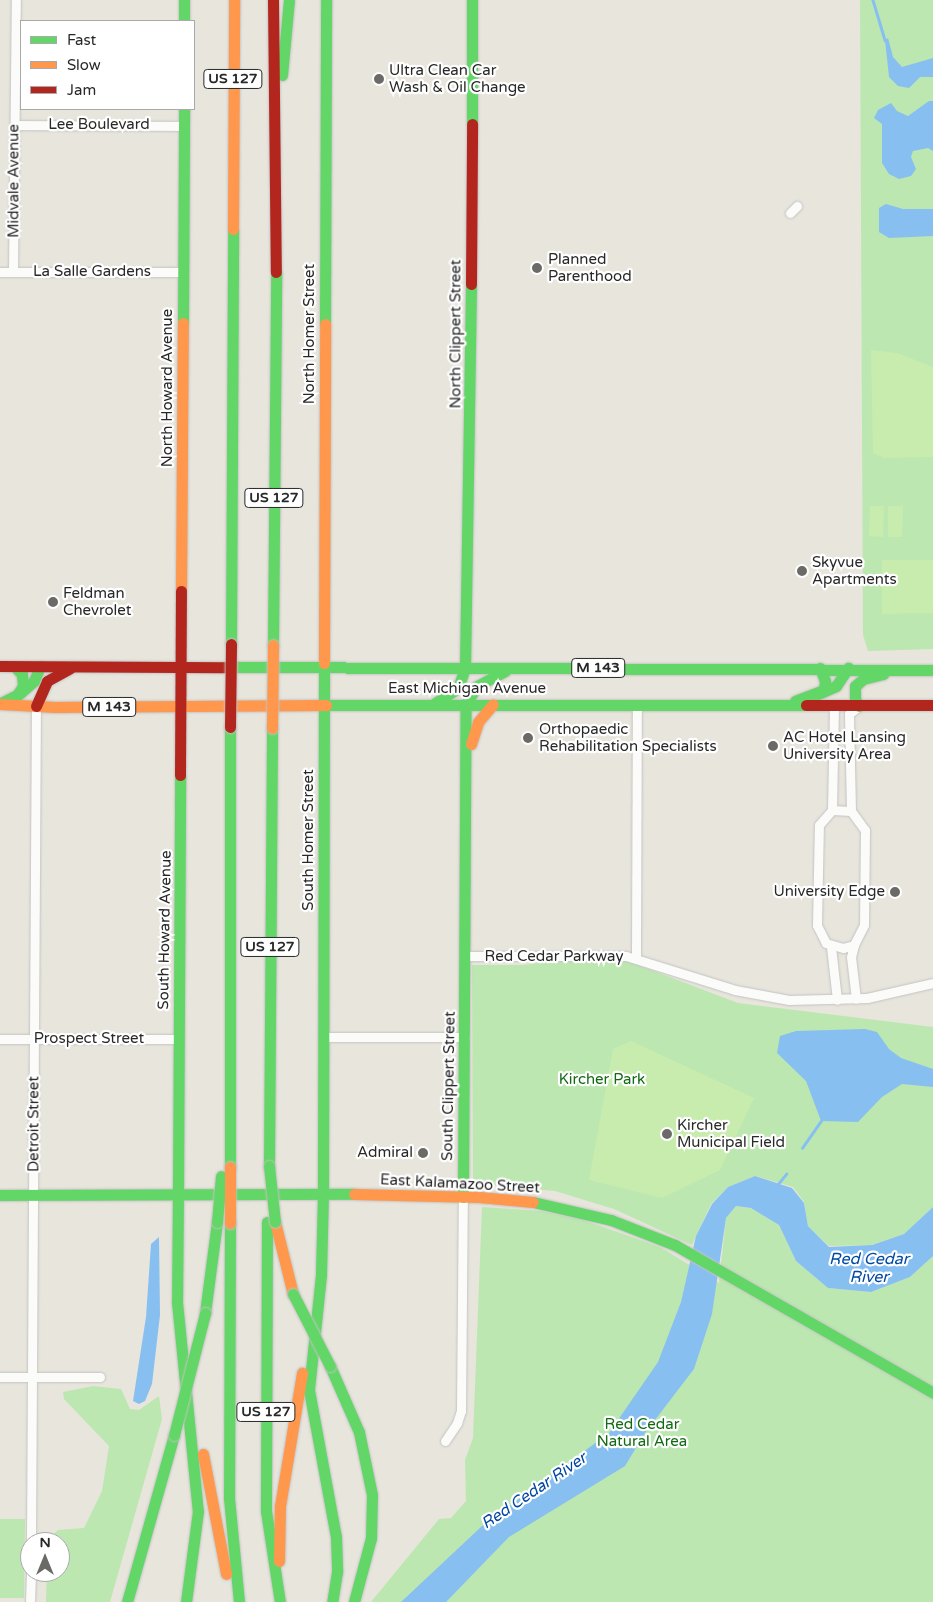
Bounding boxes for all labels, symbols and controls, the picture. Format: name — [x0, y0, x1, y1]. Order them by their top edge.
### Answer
legend — [20, 20, 195, 110]
text: Fast — [67, 31, 96, 49]
text: Slow — [67, 56, 101, 74]
place label: Ultra Clean Car Wash & Oil Change — [389, 61, 526, 96]
road number: US 127 — [203, 68, 263, 90]
marker: Ultra Clean Car Wash & Oil Change — [373, 73, 385, 85]
text: Jam — [67, 81, 96, 99]
street label: Lee Boulevard — [48, 116, 150, 134]
street label: Midvale Avenue — [5, 124, 23, 238]
place label: Planned Parenthood — [548, 250, 632, 285]
street label: North Clippert Street — [447, 259, 465, 409]
marker: Planned Parenthood — [530, 261, 544, 275]
street label: La Salle Gardens — [33, 263, 151, 281]
street label: North Homer Street — [301, 264, 319, 404]
street label: North Howard Avenue — [159, 309, 177, 467]
road number: US 127 — [244, 486, 304, 509]
place label: Skyvue Apartments — [812, 553, 897, 588]
marker: Skyvue Apartments — [796, 565, 808, 577]
place label: Feldman Chevrolet — [63, 584, 132, 619]
marker: Feldman Chevrolet — [47, 596, 59, 608]
road number: M 143 — [570, 656, 626, 680]
street label: East Michigan Avenue — [388, 680, 546, 698]
road number: M 143 — [82, 696, 136, 719]
place label: Orthopaedic Rehabilitation Specialists — [539, 720, 717, 755]
place label: AC Hotel Lansing University Area — [783, 728, 906, 763]
marker: Orthopaedic Rehabilitation Specialists — [521, 731, 535, 745]
marker: AC Hotel Lansing University Area — [767, 740, 779, 752]
street label: South Homer Street — [300, 769, 318, 911]
street label: South Howard Avenue — [155, 850, 175, 1010]
place label: University Edge — [774, 883, 885, 901]
marker: University Edge — [889, 886, 901, 898]
road number: US 127 — [240, 936, 300, 959]
street label: Red Cedar Parkway — [485, 948, 623, 966]
street label: South Clippert Street — [439, 1011, 459, 1161]
street label: Prospect Street — [34, 1030, 144, 1048]
park label: Kircher Park — [559, 1071, 645, 1089]
street label: Detroit Street — [25, 1076, 43, 1172]
place label: Kircher Municipal Field — [677, 1116, 785, 1151]
marker: Kircher Municipal Field — [661, 1128, 673, 1140]
place label: Admiral — [357, 1144, 413, 1162]
marker: Admiral — [417, 1147, 429, 1159]
street label: East Kalamazoo Street — [380, 1171, 540, 1197]
water label: Red Cedar River — [829, 1249, 909, 1287]
road number: US 127 — [236, 1400, 296, 1424]
park label: Red Cedar Natural Area — [597, 1415, 687, 1450]
water label: Red Cedar River — [478, 1449, 590, 1533]
north arrow — [20, 1532, 70, 1582]
text: N — [39, 1534, 51, 1551]

